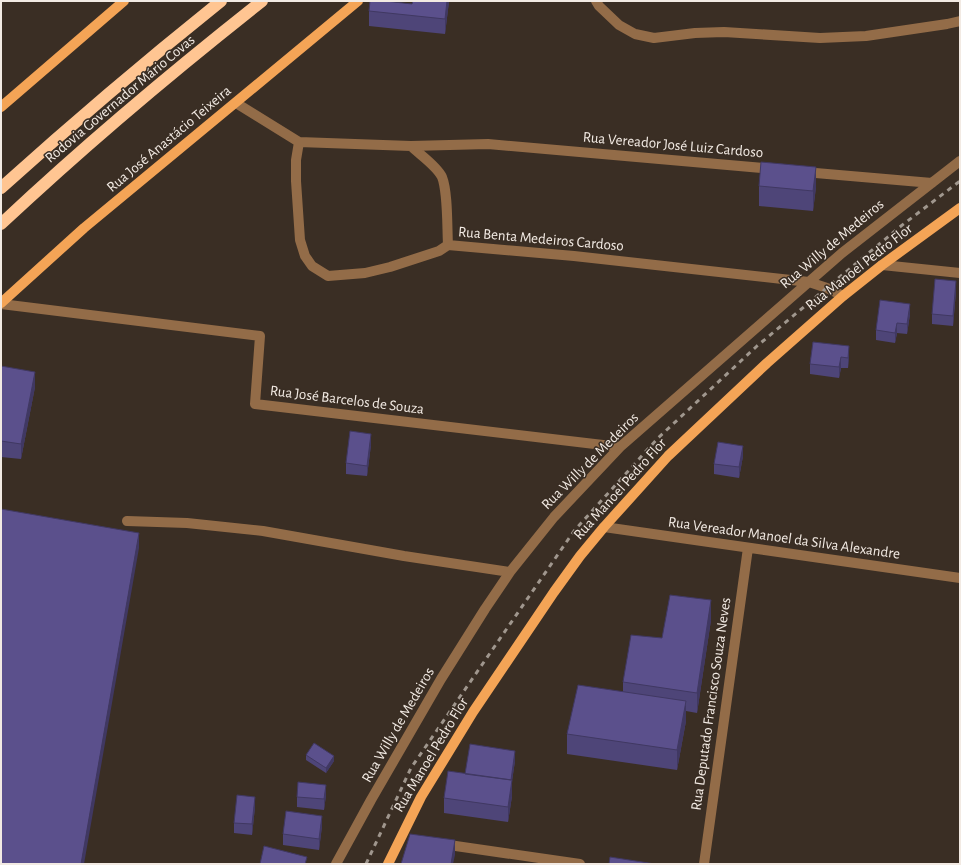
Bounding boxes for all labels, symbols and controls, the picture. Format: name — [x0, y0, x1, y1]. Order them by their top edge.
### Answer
street label: Rodovia Governador Mário Covas — [42, 32, 198, 166]
street label: Rua José Anastácio Teixeira — [104, 83, 234, 195]
street label: Rua Vereador José Luiz Cardoso — [582, 130, 764, 160]
street label: Rua Willy de Medeiros — [777, 196, 887, 292]
street label: Rua Manoel Pedro Flor — [803, 221, 915, 313]
street label: Rua Benta Medeiros Cardoso — [458, 224, 624, 254]
street label: Rua José Barcelos de Souza — [269, 383, 425, 417]
street label: Rua Willy de Medeiros — [539, 410, 641, 512]
street label: Rua Manoel Pedro Flor — [571, 435, 669, 543]
street label: Rua Vereador Manoel da Silva Alexandre — [667, 514, 901, 562]
street label: Rua Deputado Francisco Souza Neves — [689, 597, 733, 811]
street label: Rua Willy de Medeiros — [359, 665, 437, 785]
street label: Rua Manoel Pedro Flor — [391, 695, 471, 815]

